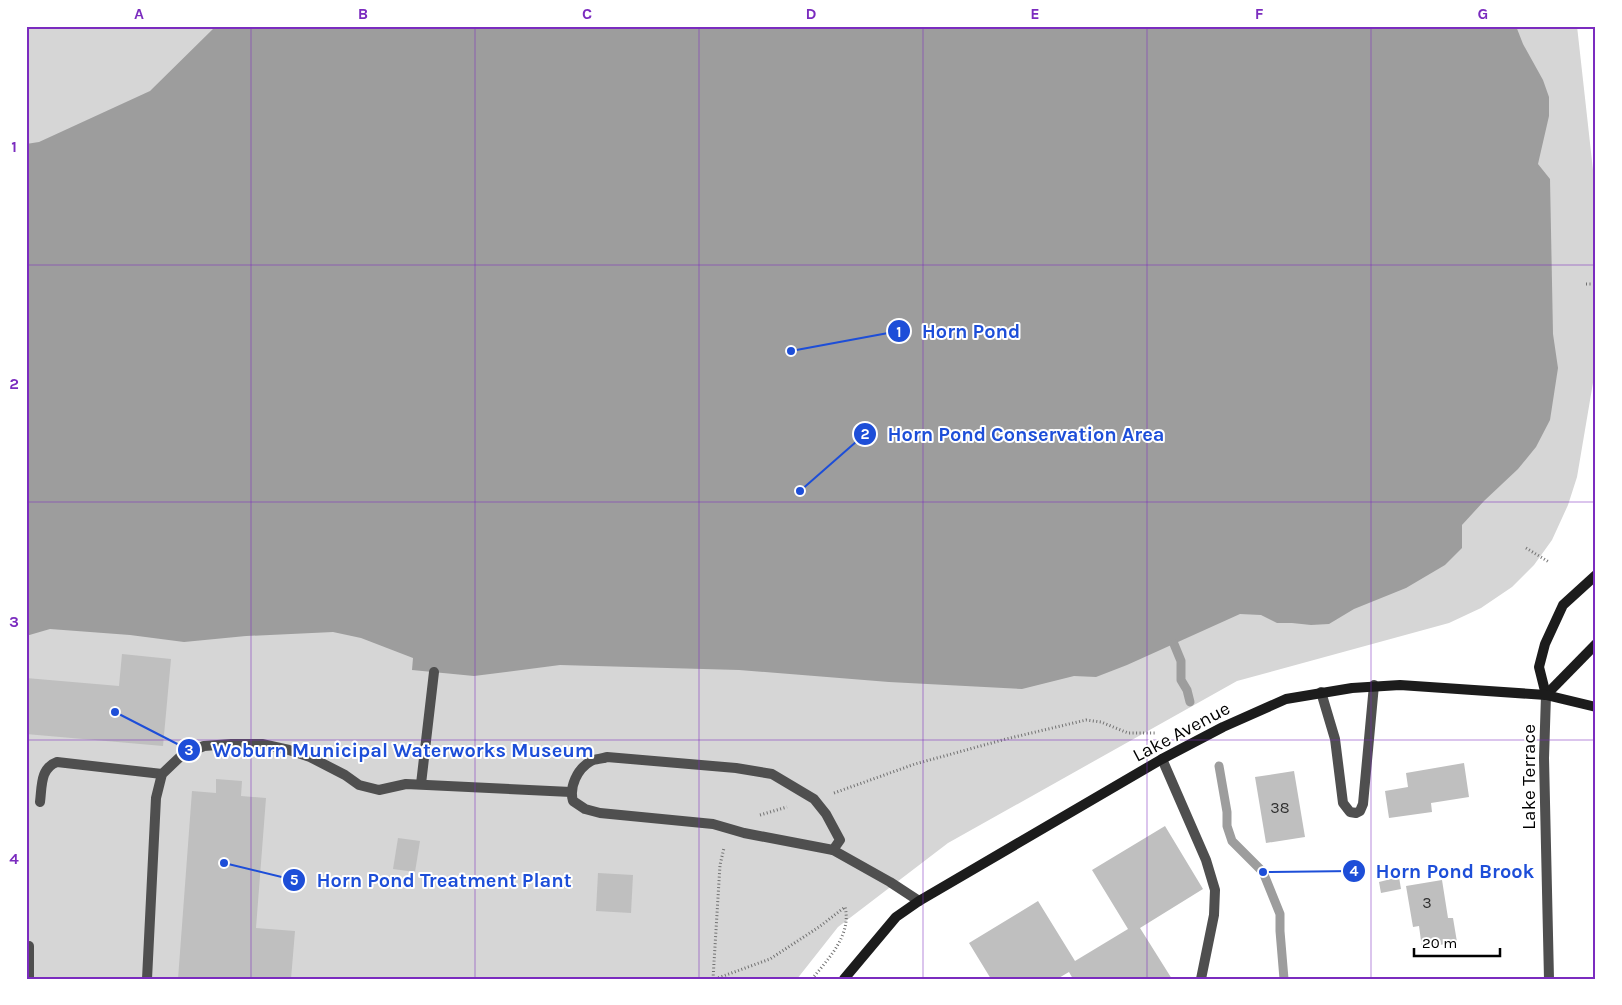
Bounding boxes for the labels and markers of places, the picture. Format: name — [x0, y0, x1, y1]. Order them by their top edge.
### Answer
callout: Horn Pond — [886, 314, 1030, 349]
callout: Horn Pond Conservation Area — [852, 416, 1174, 451]
callout: Woburn Municipal Waterworks Museum — [177, 732, 603, 767]
callout: Horn Pond Brook — [1341, 853, 1545, 888]
callout: Horn Pond Treatment Plant — [281, 863, 581, 898]

